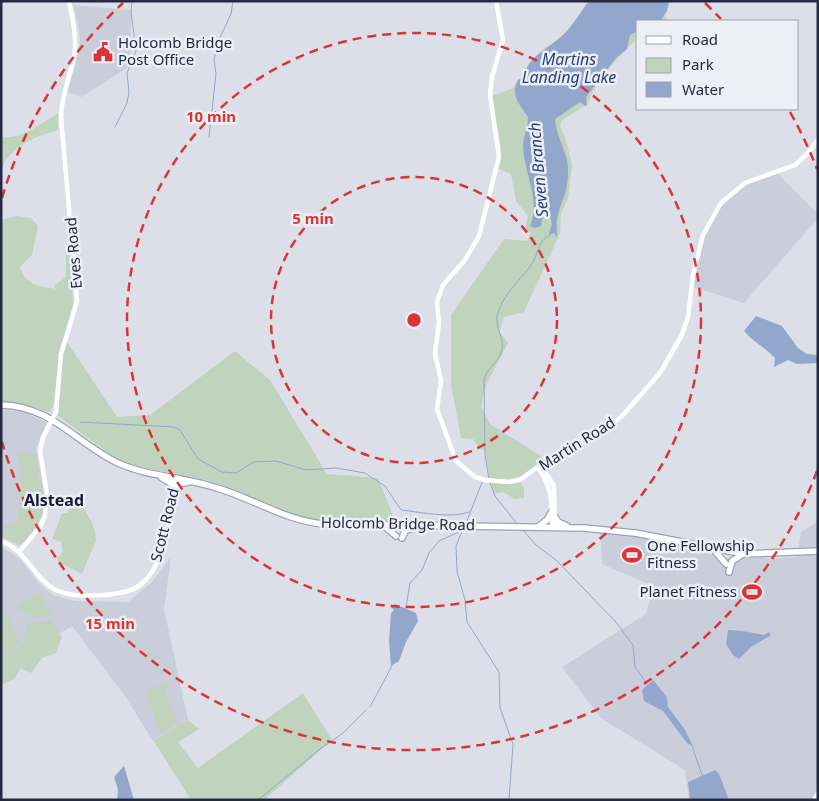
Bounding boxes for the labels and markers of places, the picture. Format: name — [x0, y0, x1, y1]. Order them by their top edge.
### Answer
place label: Holcomb Bridge Post Office — [118, 32, 232, 69]
public building icon: Holcomb Bridge Post Office — [92, 41, 114, 63]
centre of rings — [405, 311, 423, 329]
place label: One Fellowship Fitness — [647, 535, 754, 572]
sports icon: One Fellowship Fitness — [621, 544, 643, 566]
place label: Planet Fitness — [639, 581, 737, 601]
sports icon: Planet Fitness — [741, 581, 763, 603]

